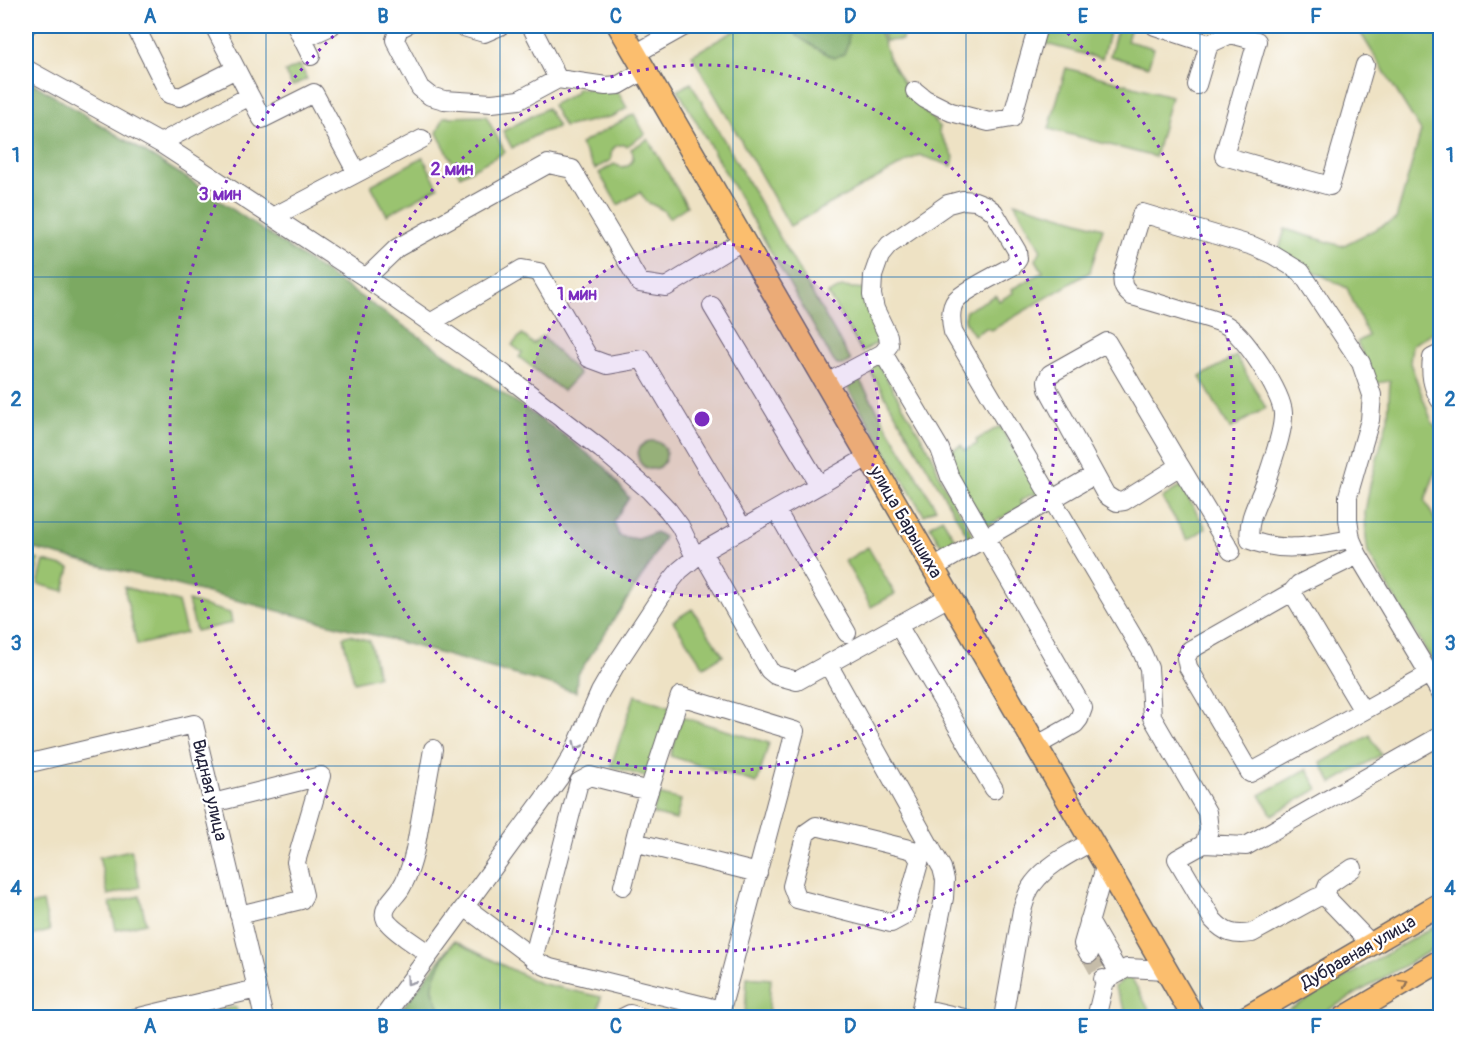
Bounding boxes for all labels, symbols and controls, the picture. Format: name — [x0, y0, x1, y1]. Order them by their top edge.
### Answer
text: A — [144, 4, 157, 29]
text: B — [377, 4, 389, 29]
text: C — [610, 4, 622, 29]
text: D — [844, 4, 857, 29]
text: E — [1078, 4, 1089, 29]
text: F — [1310, 4, 1322, 29]
text: 1 — [12, 143, 20, 168]
text: 1 — [1446, 143, 1454, 168]
text: 2 мин — [431, 158, 473, 181]
text: 3 мин — [199, 183, 241, 206]
text: 1 мин — [557, 283, 597, 306]
text: 2 — [10, 387, 22, 412]
text: 2 — [1444, 387, 1456, 412]
centre of rings — [692, 409, 712, 429]
street label: улица Барышиха — [864, 461, 947, 583]
text: 3 — [10, 631, 22, 656]
text: 3 — [1444, 631, 1456, 656]
street label: Видная улица — [187, 737, 232, 843]
one-way arrow — [573, 739, 585, 750]
text: 4 — [10, 876, 22, 901]
text: 4 — [1444, 876, 1456, 901]
street label: Дубравная улица — [1296, 910, 1420, 995]
one-way arrow — [406, 975, 417, 986]
one-way arrow — [1398, 978, 1408, 990]
text: A — [144, 1014, 157, 1039]
text: B — [377, 1014, 389, 1039]
text: C — [610, 1014, 622, 1039]
text: D — [844, 1014, 857, 1039]
text: E — [1078, 1014, 1089, 1039]
text: F — [1310, 1014, 1322, 1039]

